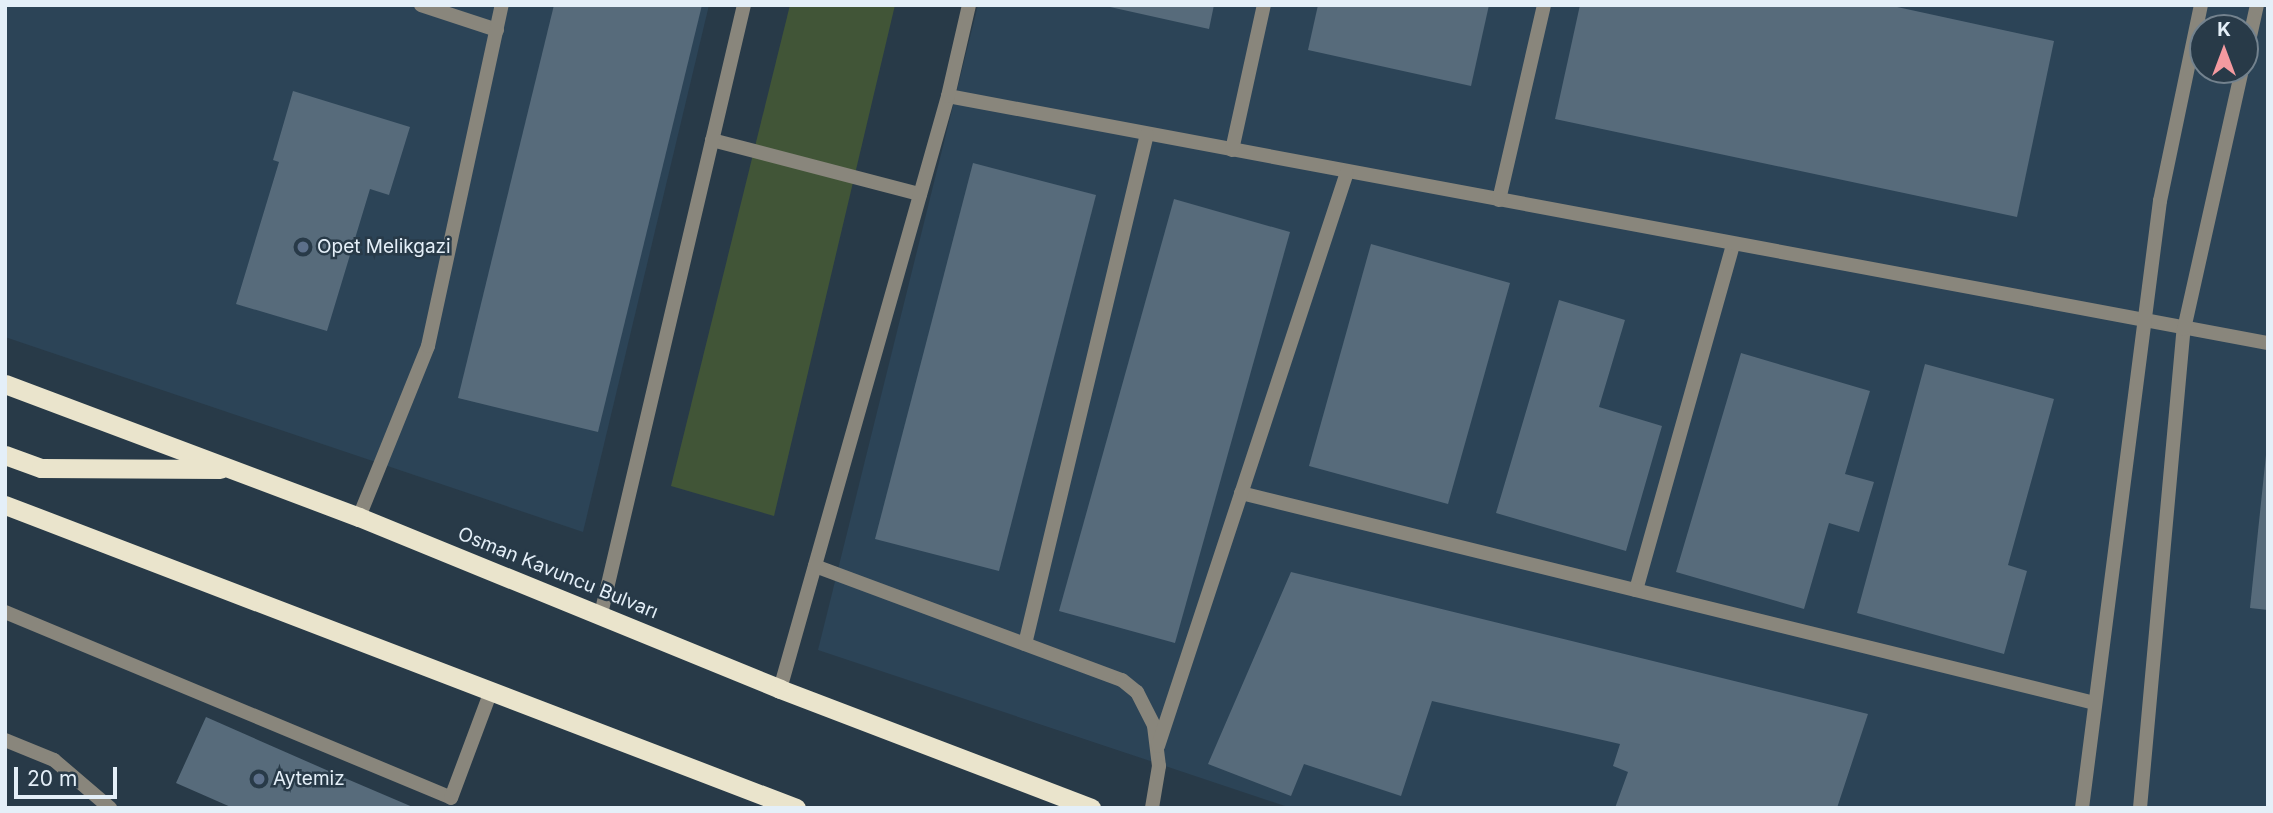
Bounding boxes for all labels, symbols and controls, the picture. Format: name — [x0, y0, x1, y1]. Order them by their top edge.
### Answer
north arrow — [2189, 14, 2259, 84]
text: K — [2217, 18, 2231, 41]
place label: Opet Melikgazi — [317, 236, 451, 258]
marker: Opet Melikgazi — [295, 239, 311, 255]
street label: Osman Kavuncu Bulvarı — [455, 522, 661, 624]
scale bar — [18, 754, 121, 798]
text: 20 m — [27, 766, 77, 791]
place label: Aytemiz — [273, 768, 345, 790]
marker: Aytemiz — [251, 771, 267, 787]

